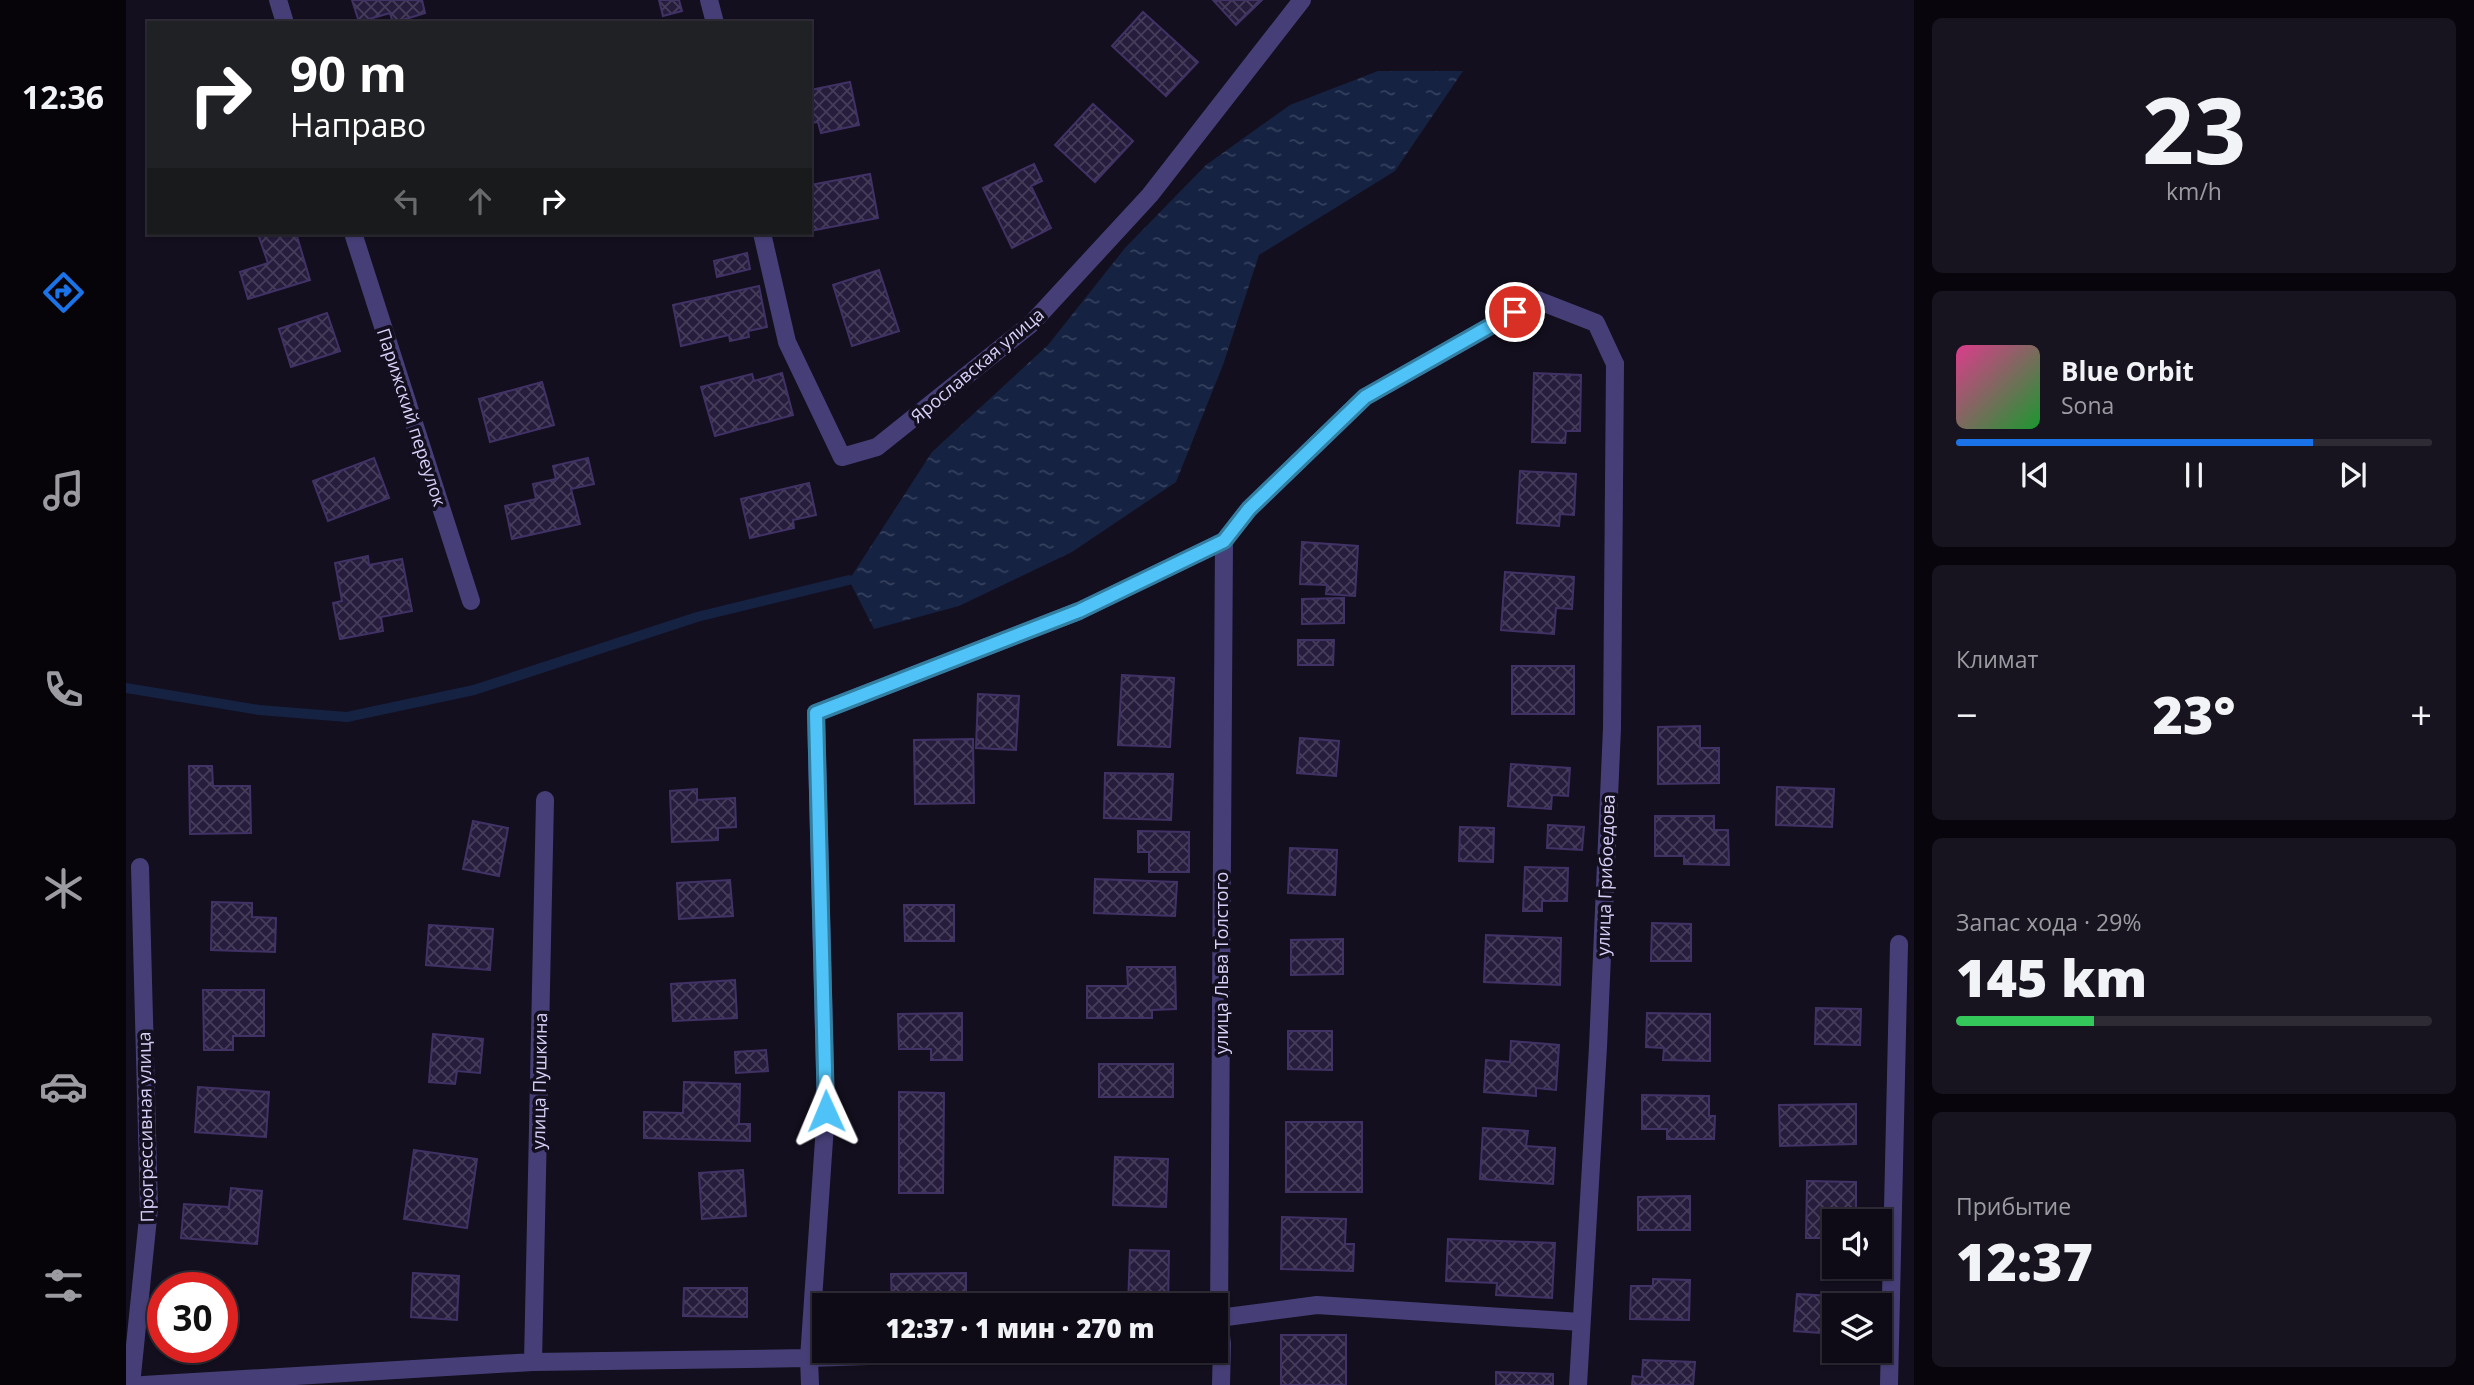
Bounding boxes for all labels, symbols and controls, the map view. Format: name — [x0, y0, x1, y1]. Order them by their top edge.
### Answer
text: 90 m — [290, 40, 407, 106]
icon: right — [175, 49, 266, 140]
text: 23 — [2142, 67, 2246, 191]
text: 12:36 — [22, 75, 104, 118]
text: Направо — [290, 103, 426, 146]
text: km/h — [2166, 175, 2222, 207]
icon: left — [388, 182, 426, 220]
icon: ahead — [461, 182, 499, 220]
icon: right — [534, 182, 572, 220]
icon: directions — [39, 268, 88, 317]
pin — [1485, 282, 1545, 342]
icon: arrive — [1496, 293, 1534, 331]
street label: Ярославская улица — [905, 302, 1049, 428]
street label: Парижский переулок — [372, 325, 452, 510]
text: Blue Orbit — [2061, 353, 2194, 389]
text: Sona — [2061, 389, 2114, 421]
icon: previous — [2016, 456, 2054, 494]
icon: pause — [2175, 456, 2213, 494]
icon: next — [2334, 456, 2372, 494]
icon: music — [39, 466, 88, 515]
text: Климат — [1956, 643, 2038, 675]
icon: phone — [39, 665, 88, 714]
text: 23° — [2153, 678, 2235, 749]
text: − — [1956, 688, 1978, 740]
text: + — [2410, 688, 2432, 740]
street label: улица Грибоедова — [1590, 794, 1620, 956]
icon: climate — [39, 864, 88, 913]
street label: улица Льва Толстого — [1209, 872, 1233, 1054]
text: Запас хода · 29% — [1956, 906, 2141, 938]
text: 145 km — [1956, 941, 2147, 1012]
street label: улица Пушкина — [526, 1012, 552, 1150]
street label: Прогрессивная улица — [131, 1031, 159, 1223]
icon: car — [39, 1062, 88, 1111]
position arrow — [789, 1074, 863, 1148]
text: Прибытие — [1956, 1190, 2071, 1222]
map controls — [1822, 1209, 1892, 1363]
button: sound — [1822, 1209, 1892, 1279]
text: 12:37 — [1956, 1225, 2093, 1296]
icon: filters — [39, 1261, 88, 1310]
speed limit sign: 30 — [147, 1272, 238, 1363]
button: layers — [1822, 1293, 1892, 1363]
text: 12:37 · 1 мин · 270 m — [885, 1310, 1155, 1346]

